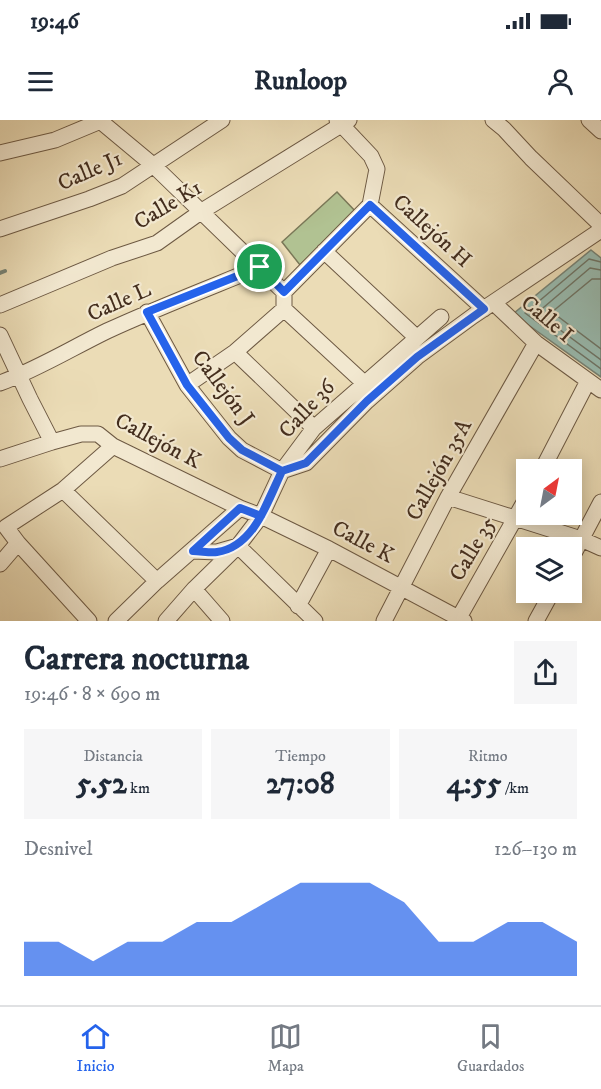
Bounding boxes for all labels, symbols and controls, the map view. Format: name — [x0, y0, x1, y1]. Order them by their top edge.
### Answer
text: 19:46 — [30, 8, 79, 35]
text: Runloop — [254, 64, 347, 98]
icon: menu — [24, 65, 57, 98]
icon: person — [544, 65, 577, 98]
street label: Calle J1 — [53, 145, 127, 197]
street label: Calle K1 — [129, 174, 207, 236]
street label: Callejón H — [387, 189, 477, 273]
pin — [234, 241, 285, 292]
icon: arrive — [243, 250, 276, 283]
street label: Calle L — [83, 276, 155, 328]
street label: Calle I — [515, 289, 579, 349]
street label: Callejón J — [186, 345, 260, 431]
street label: Calle 36 — [273, 373, 342, 444]
street label: Callejón K — [110, 407, 206, 475]
street label: Callejón 35A — [400, 414, 478, 525]
north arrow — [516, 459, 582, 525]
map controls — [516, 459, 582, 603]
street label: Calle 35 — [444, 512, 502, 586]
street label: Calle K — [327, 514, 399, 570]
button: layers — [516, 537, 582, 603]
text: Carrera nocturna — [24, 639, 249, 680]
button: share — [514, 641, 577, 704]
text: 19:46 · 8 × 690 m — [24, 682, 160, 707]
text: Distancia — [83, 746, 143, 766]
text: Tiempo — [275, 746, 326, 766]
text: Ritmo — [468, 746, 508, 766]
text: 5.52 — [76, 766, 127, 803]
text: 27:08 — [266, 766, 335, 803]
text: 4:55 — [446, 766, 501, 803]
text: km — [127, 778, 150, 798]
text: /km — [501, 778, 529, 798]
text: Desnivel — [24, 837, 93, 862]
text: 126–130 m — [494, 837, 577, 862]
tab: Inicio — [77, 1020, 114, 1076]
tab: Mapa — [268, 1020, 304, 1076]
tab: Guardados — [457, 1020, 524, 1076]

